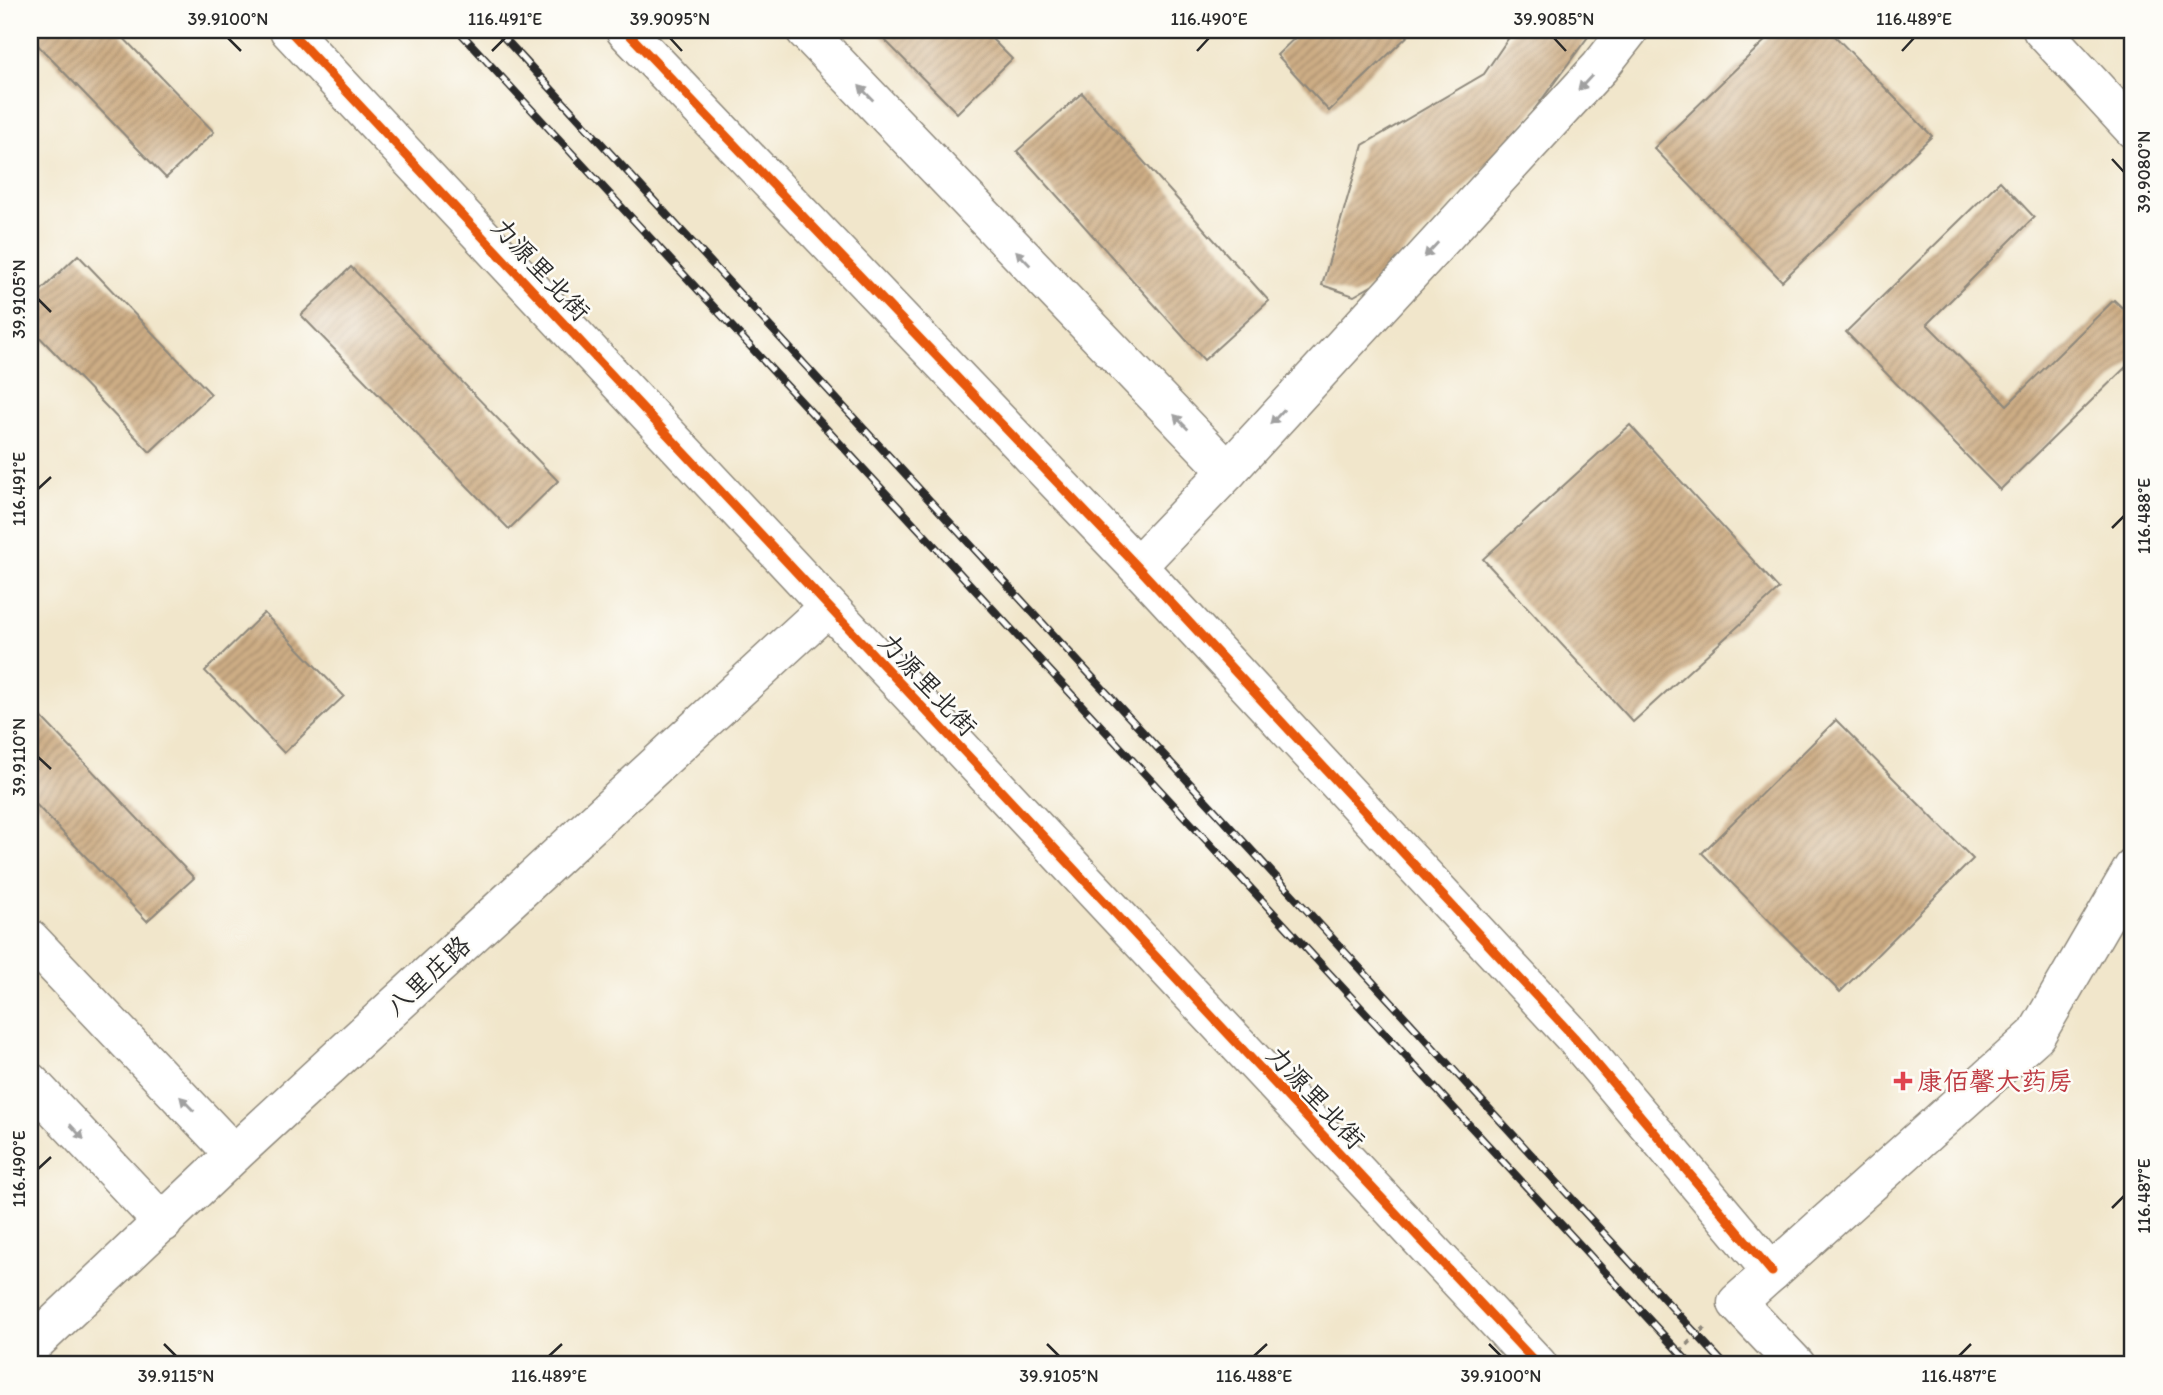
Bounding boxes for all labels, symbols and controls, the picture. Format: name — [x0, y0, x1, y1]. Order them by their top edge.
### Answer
text: 39.9100°N — [187, 8, 269, 30]
text: 116.491°E — [468, 8, 542, 30]
text: 39.9095°N — [630, 8, 710, 30]
text: 116.490°E — [1170, 8, 1248, 30]
text: 39.9085°N — [1514, 8, 1594, 30]
text: 116.489°E — [1876, 8, 1952, 30]
one-way arrow — [1578, 74, 1594, 91]
one-way arrow — [857, 85, 874, 102]
text: 39.9080°N — [2133, 131, 2155, 213]
street label: 力源里北街 — [485, 211, 597, 327]
one-way arrow — [1424, 241, 1440, 258]
one-way arrow — [1016, 250, 1032, 267]
text: 39.9105°N — [8, 259, 30, 339]
one-way arrow — [1270, 408, 1286, 425]
one-way arrow — [1173, 414, 1189, 431]
text: 116.491°E — [8, 452, 30, 526]
text: 116.488°E — [2133, 478, 2155, 554]
street label: 力源里北街 — [872, 626, 984, 742]
text: 39.9110°N — [8, 718, 30, 796]
street label: 八里庄路 — [379, 929, 477, 1023]
street label: 力源里北街 — [1260, 1039, 1372, 1155]
place label: 康佰馨大药房 — [1917, 1065, 2073, 1097]
marker: 康佰馨大药房 — [1895, 1073, 1911, 1089]
one-way arrow — [180, 1096, 196, 1113]
one-way arrow — [68, 1123, 84, 1140]
text: 116.490°E — [8, 1130, 30, 1208]
text: 116.487°E — [2133, 1158, 2155, 1234]
text: 39.9115°N — [138, 1365, 214, 1387]
text: 116.489°E — [511, 1365, 587, 1387]
text: 39.9105°N — [1019, 1365, 1099, 1387]
text: 116.488°E — [1216, 1365, 1292, 1387]
text: 39.9100°N — [1460, 1365, 1542, 1387]
text: 116.487°E — [1921, 1365, 1997, 1387]

